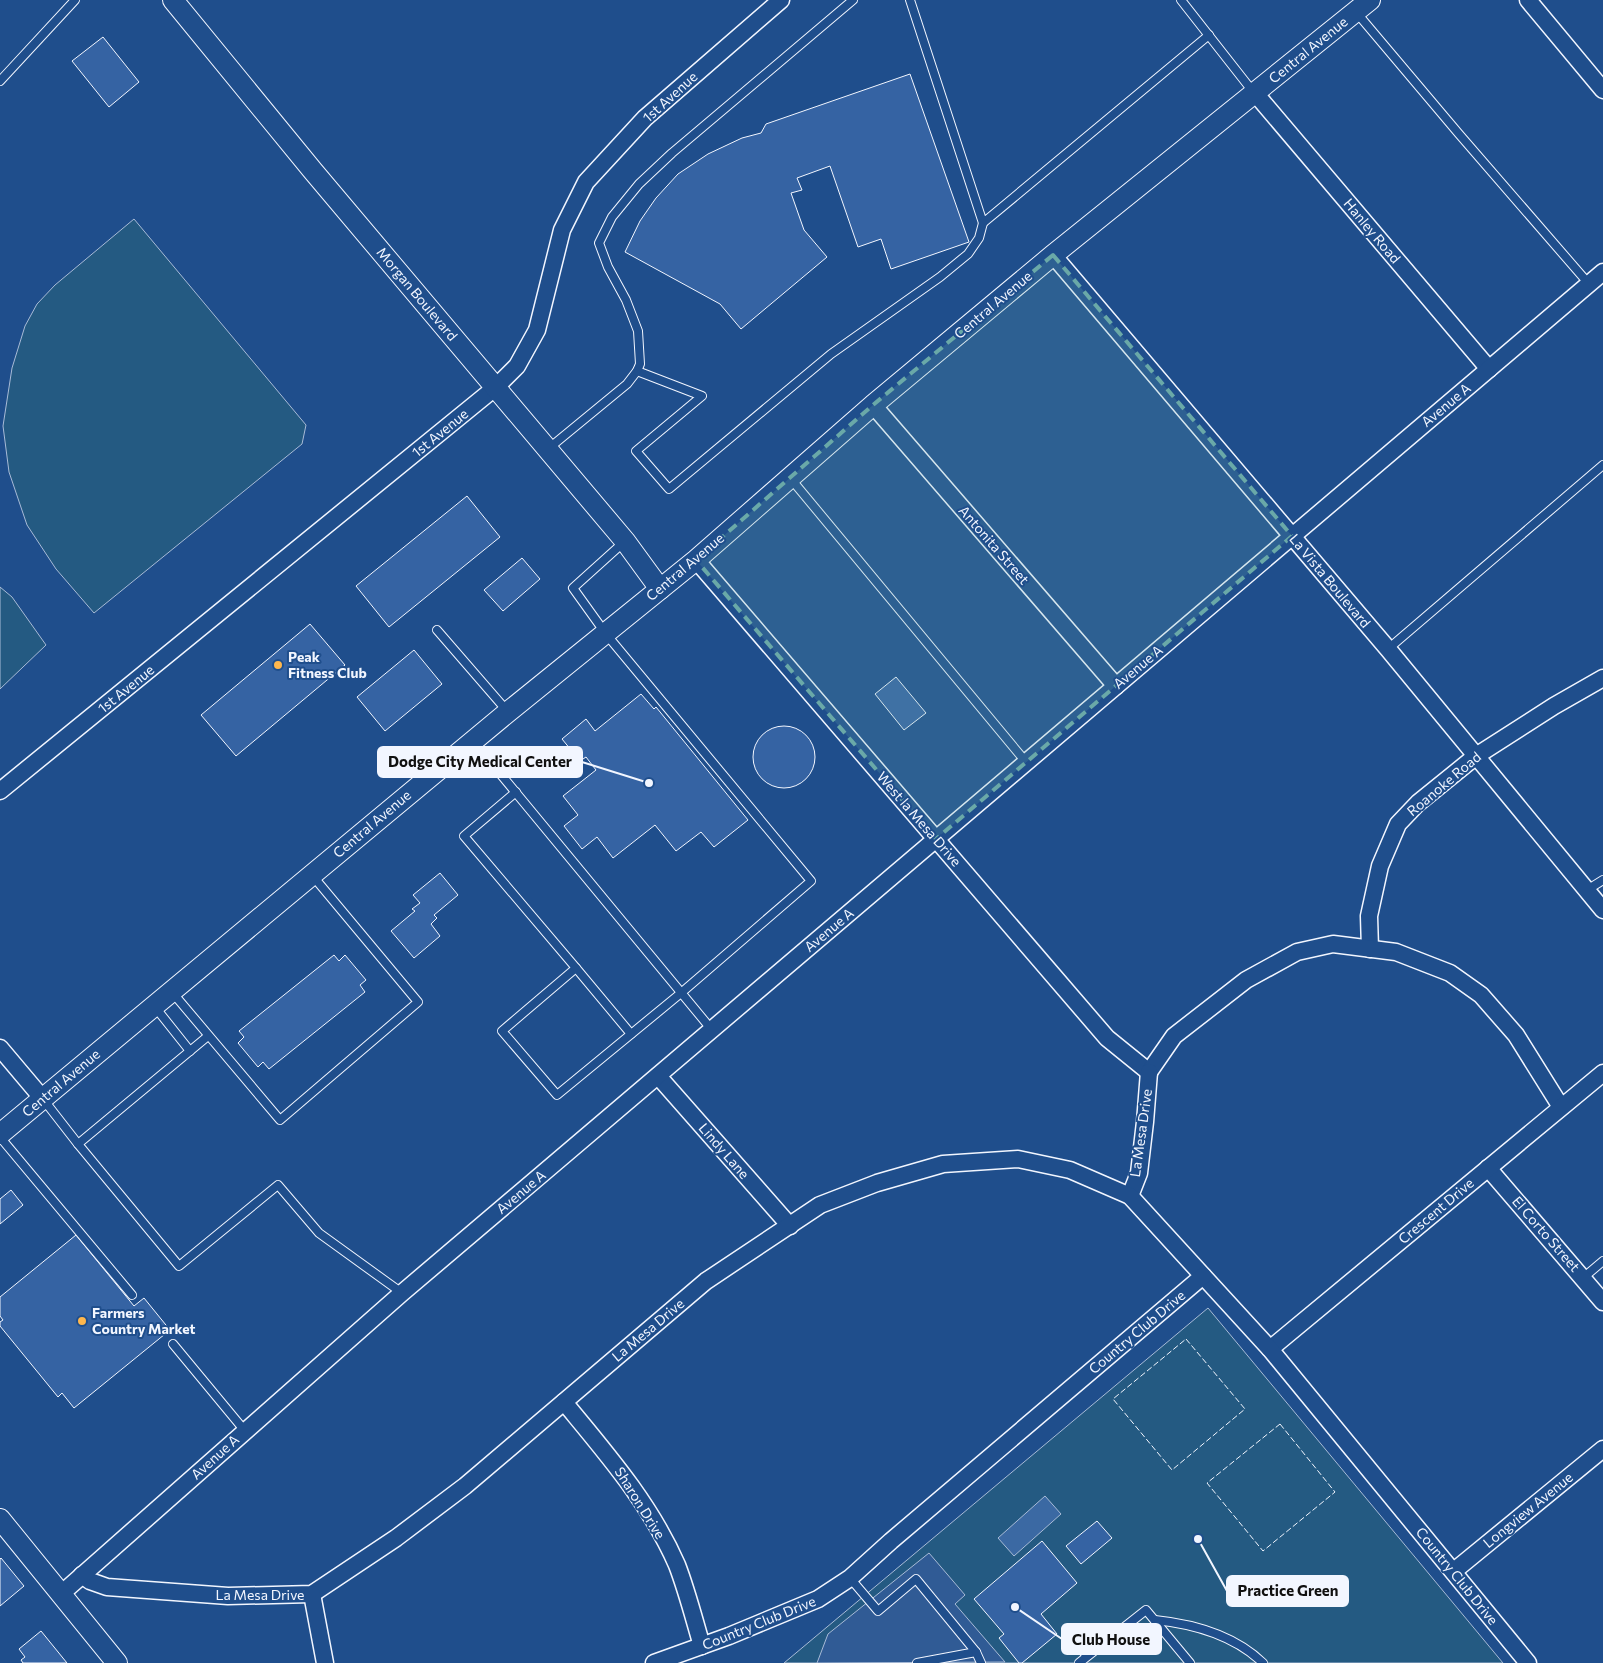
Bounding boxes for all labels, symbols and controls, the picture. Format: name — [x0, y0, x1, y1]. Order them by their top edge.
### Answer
street label: Central Avenue — [1265, 13, 1351, 87]
street label: 1st Avenue — [639, 68, 700, 126]
street label: Hanley Road — [1340, 195, 1404, 266]
street label: Morgan Boulevard — [373, 244, 461, 344]
street label: Central Avenue — [950, 267, 1035, 342]
street label: Avenue A — [1418, 379, 1474, 430]
street label: 1st Avenue — [408, 405, 471, 460]
street label: Antonita Street — [956, 502, 1033, 588]
street label: Central Avenue — [642, 529, 727, 604]
street label: La Vista Boulevard — [1286, 530, 1375, 631]
street label: Avenue A — [1110, 641, 1166, 692]
place label: Peak Fitness Club — [288, 648, 367, 681]
marker: Peak Fitness Club — [272, 659, 284, 671]
street label: 1st Avenue — [94, 661, 157, 716]
callout: Dodge City Medical Center — [378, 747, 582, 777]
street label: Roanoke Road — [1403, 748, 1484, 819]
text: Dodge City Medical Center — [388, 752, 572, 770]
street label: West la Mesa Drive — [874, 768, 965, 870]
street label: Central Avenue — [329, 786, 414, 861]
street label: Avenue A — [801, 904, 857, 955]
street label: Central Avenue — [18, 1045, 103, 1120]
street label: La Mesa Drive — [1126, 1088, 1155, 1178]
street label: Lindy Lane — [696, 1119, 753, 1182]
street label: Avenue A — [493, 1166, 549, 1217]
street label: Crescent Drive — [1394, 1174, 1477, 1247]
street label: El Corto Street — [1509, 1192, 1584, 1275]
street label: Country Club Drive — [1085, 1286, 1188, 1377]
street label: La Mesa Drive — [608, 1295, 687, 1365]
place label: Farmers Country Market — [92, 1304, 196, 1337]
marker: Farmers Country Market — [76, 1315, 88, 1327]
street label: Avenue A — [187, 1430, 243, 1483]
street label: Sharon Drive — [612, 1464, 669, 1542]
street label: Longview Avenue — [1479, 1468, 1576, 1551]
street label: Country Club Drive — [1413, 1523, 1502, 1628]
callout: Practice Green — [1227, 1576, 1348, 1606]
text: Practice Green — [1238, 1581, 1338, 1599]
street label: La Mesa Drive — [216, 1586, 304, 1603]
street label: Country Club Drive — [700, 1592, 818, 1653]
callout: Club House — [1062, 1624, 1161, 1654]
text: Club House — [1072, 1630, 1150, 1648]

